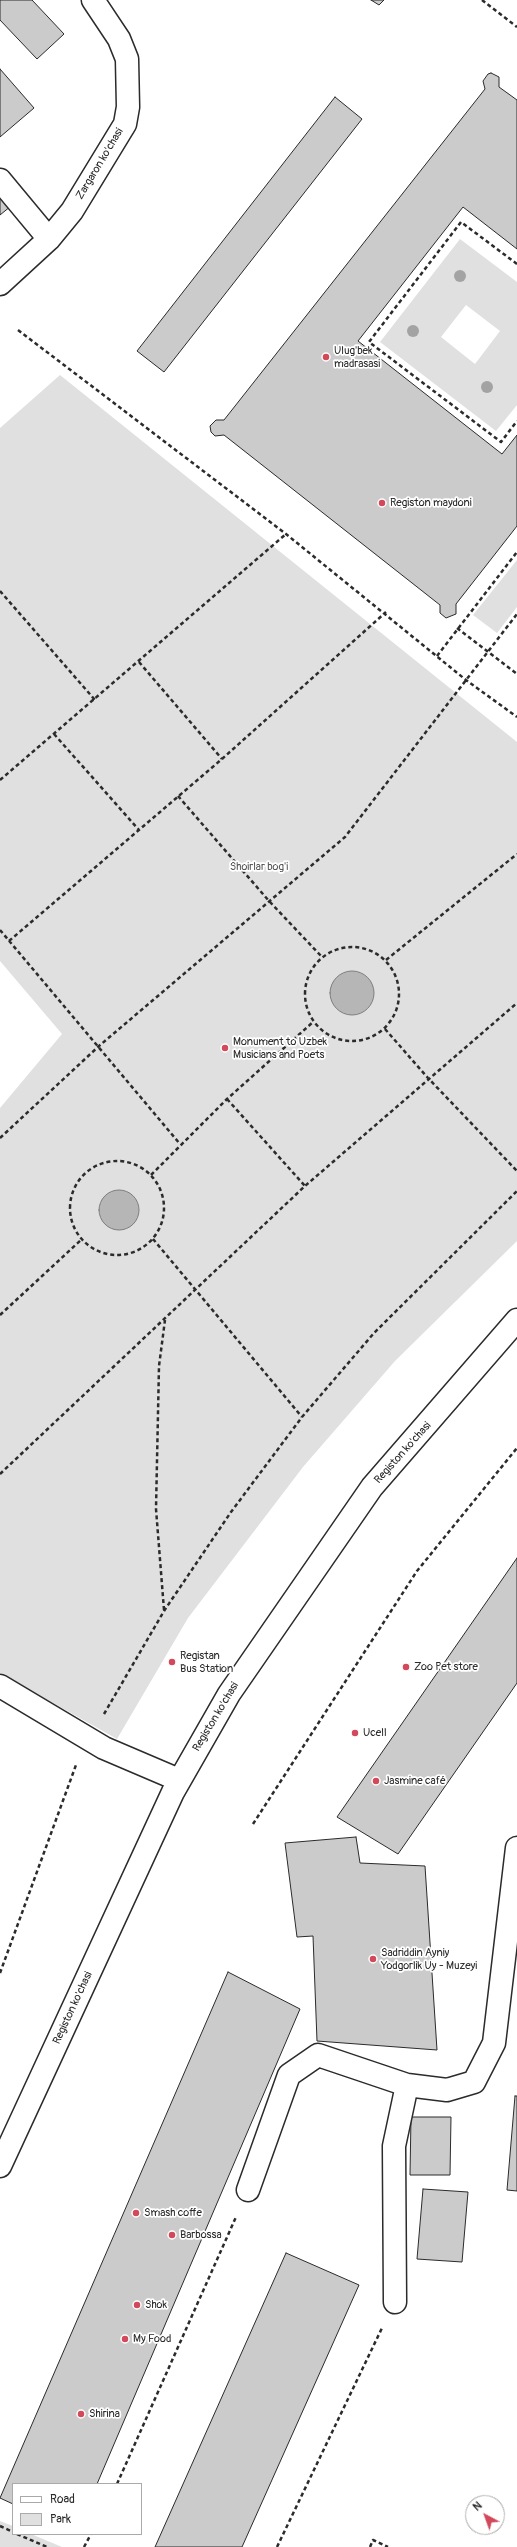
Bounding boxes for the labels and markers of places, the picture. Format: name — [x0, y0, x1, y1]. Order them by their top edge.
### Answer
place label: Ulug'bek mаdrаsasi — [334, 344, 380, 370]
marker: Ulug'bek mаdrаsasi — [321, 352, 331, 362]
place label: Registon maydoni — [390, 496, 472, 510]
marker: Registon maydoni — [377, 498, 387, 508]
place label: Monument to Uzbek Musicians and Poets — [233, 1035, 327, 1061]
marker: Monument to Uzbek Musicians and Poets — [220, 1043, 230, 1053]
place label: Registan Bus Station — [180, 1649, 233, 1675]
marker: Registan Bus Station — [167, 1657, 177, 1667]
place label: Zoo Pet store — [414, 1660, 478, 1674]
marker: Zoo Pet store — [401, 1662, 411, 1672]
place label: Ucell — [363, 1726, 387, 1740]
marker: Ucell — [350, 1728, 360, 1738]
place label: Jasmine café — [384, 1774, 446, 1788]
marker: Jasmine café — [371, 1776, 381, 1786]
place label: Sadriddin Ayniy Yodgorlik Uy - Muzeyi — [381, 1946, 477, 1972]
marker: Sadriddin Ayniy Yodgorlik Uy - Muzeyi — [368, 1954, 378, 1964]
place label: Smash coffe — [144, 2206, 202, 2220]
marker: Smash coffe — [131, 2208, 141, 2218]
place label: Barbossa — [180, 2228, 222, 2242]
marker: Barbossa — [167, 2230, 177, 2240]
place label: Shok — [145, 2298, 167, 2312]
marker: Shok — [132, 2300, 142, 2310]
place label: My Food — [133, 2332, 171, 2346]
marker: My Food — [120, 2334, 130, 2344]
place label: Shirina — [89, 2407, 120, 2421]
marker: Shirina — [76, 2409, 86, 2419]

